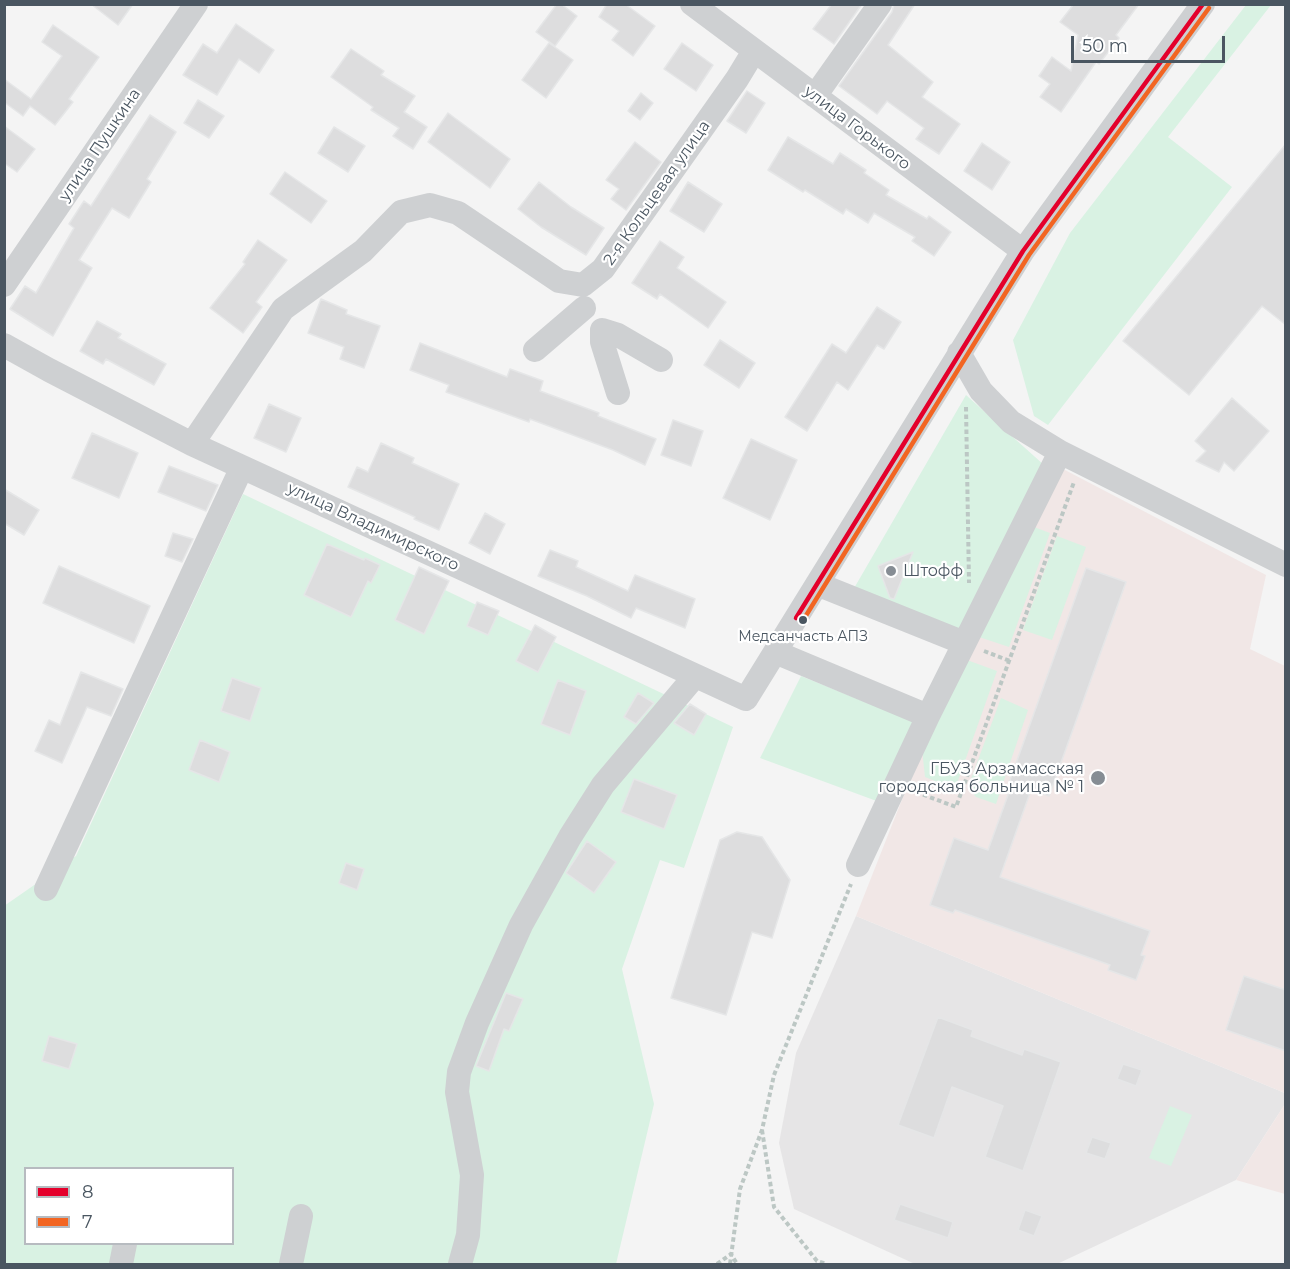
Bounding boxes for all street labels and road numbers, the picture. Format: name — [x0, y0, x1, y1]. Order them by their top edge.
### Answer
street label: улица Горького — [800, 82, 914, 174]
street label: улица Пушкина — [55, 85, 145, 205]
street label: 2-я Кольцевая улица — [600, 117, 714, 269]
street label: улица Владимирского — [284, 479, 462, 575]

